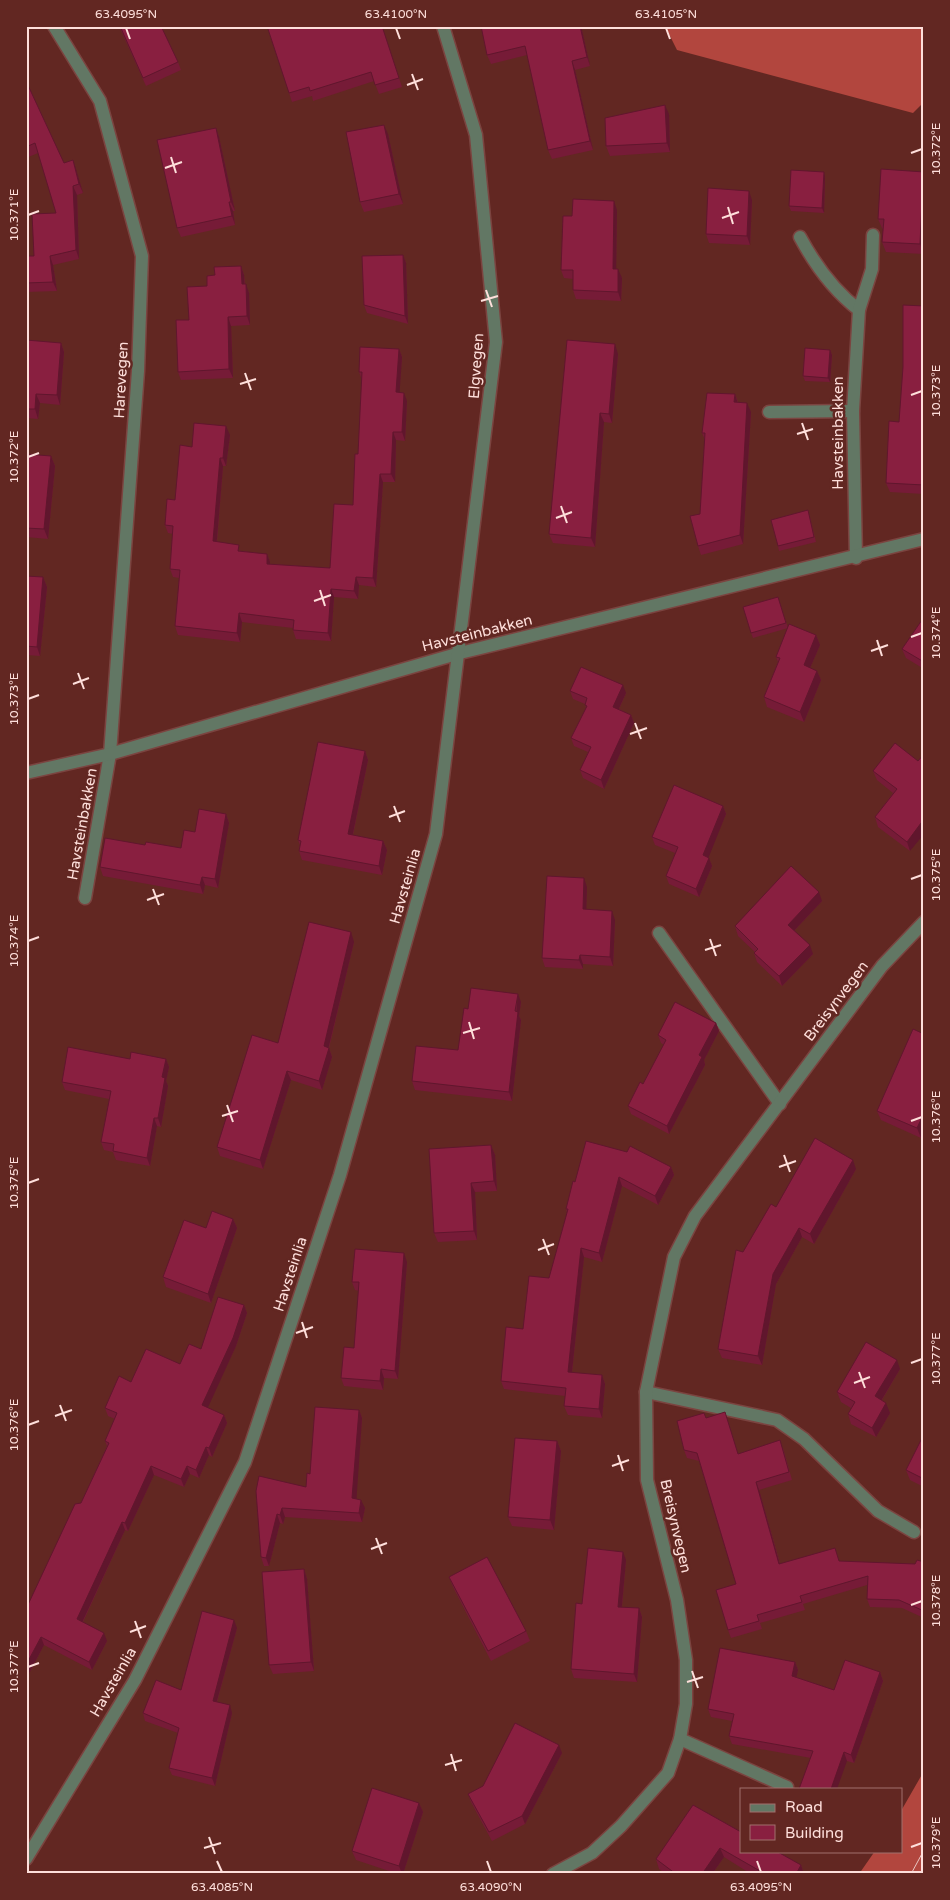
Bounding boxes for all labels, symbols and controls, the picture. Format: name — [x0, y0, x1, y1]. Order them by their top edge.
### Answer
text: 63.4095°N — [95, 7, 157, 21]
text: 63.4100°N — [365, 7, 427, 21]
text: 63.4105°N — [635, 7, 697, 21]
text: 10.372°E — [929, 122, 943, 176]
text: 10.371°E — [7, 188, 21, 242]
street label: Elgvegen — [465, 332, 487, 400]
street label: Harevegen — [110, 341, 132, 419]
text: 10.373°E — [929, 364, 943, 418]
street label: Havsteinbakken — [829, 376, 847, 490]
text: 10.372°E — [7, 430, 21, 484]
text: 10.374°E — [929, 606, 943, 660]
street label: Havsteinbakken — [420, 611, 534, 655]
text: 10.373°E — [7, 672, 21, 726]
street label: Havsteinbakken — [63, 767, 101, 881]
street label: Havsteinlia — [386, 846, 424, 926]
text: 10.375°E — [929, 848, 943, 901]
text: 10.374°E — [7, 914, 21, 968]
street label: Breisynvegen — [800, 957, 872, 1045]
text: 10.376°E — [929, 1090, 943, 1143]
text: 10.375°E — [7, 1156, 21, 1209]
street label: Havsteinlia — [269, 1234, 311, 1314]
text: 10.377°E — [929, 1332, 943, 1386]
text: 10.376°E — [7, 1398, 21, 1451]
street label: Breisynvegen — [656, 1477, 696, 1575]
text: 10.378°E — [929, 1574, 943, 1628]
text: 10.377°E — [7, 1640, 21, 1694]
street label: Havsteinlia — [86, 1644, 140, 1720]
legend — [740, 1788, 902, 1852]
text: Road — [785, 1798, 823, 1816]
text: 10.379°E — [929, 1816, 943, 1870]
text: Building — [785, 1824, 844, 1842]
text: 63.4085°N — [191, 1880, 253, 1894]
text: 63.4090°N — [460, 1880, 522, 1894]
text: 63.4095°N — [730, 1880, 792, 1894]

